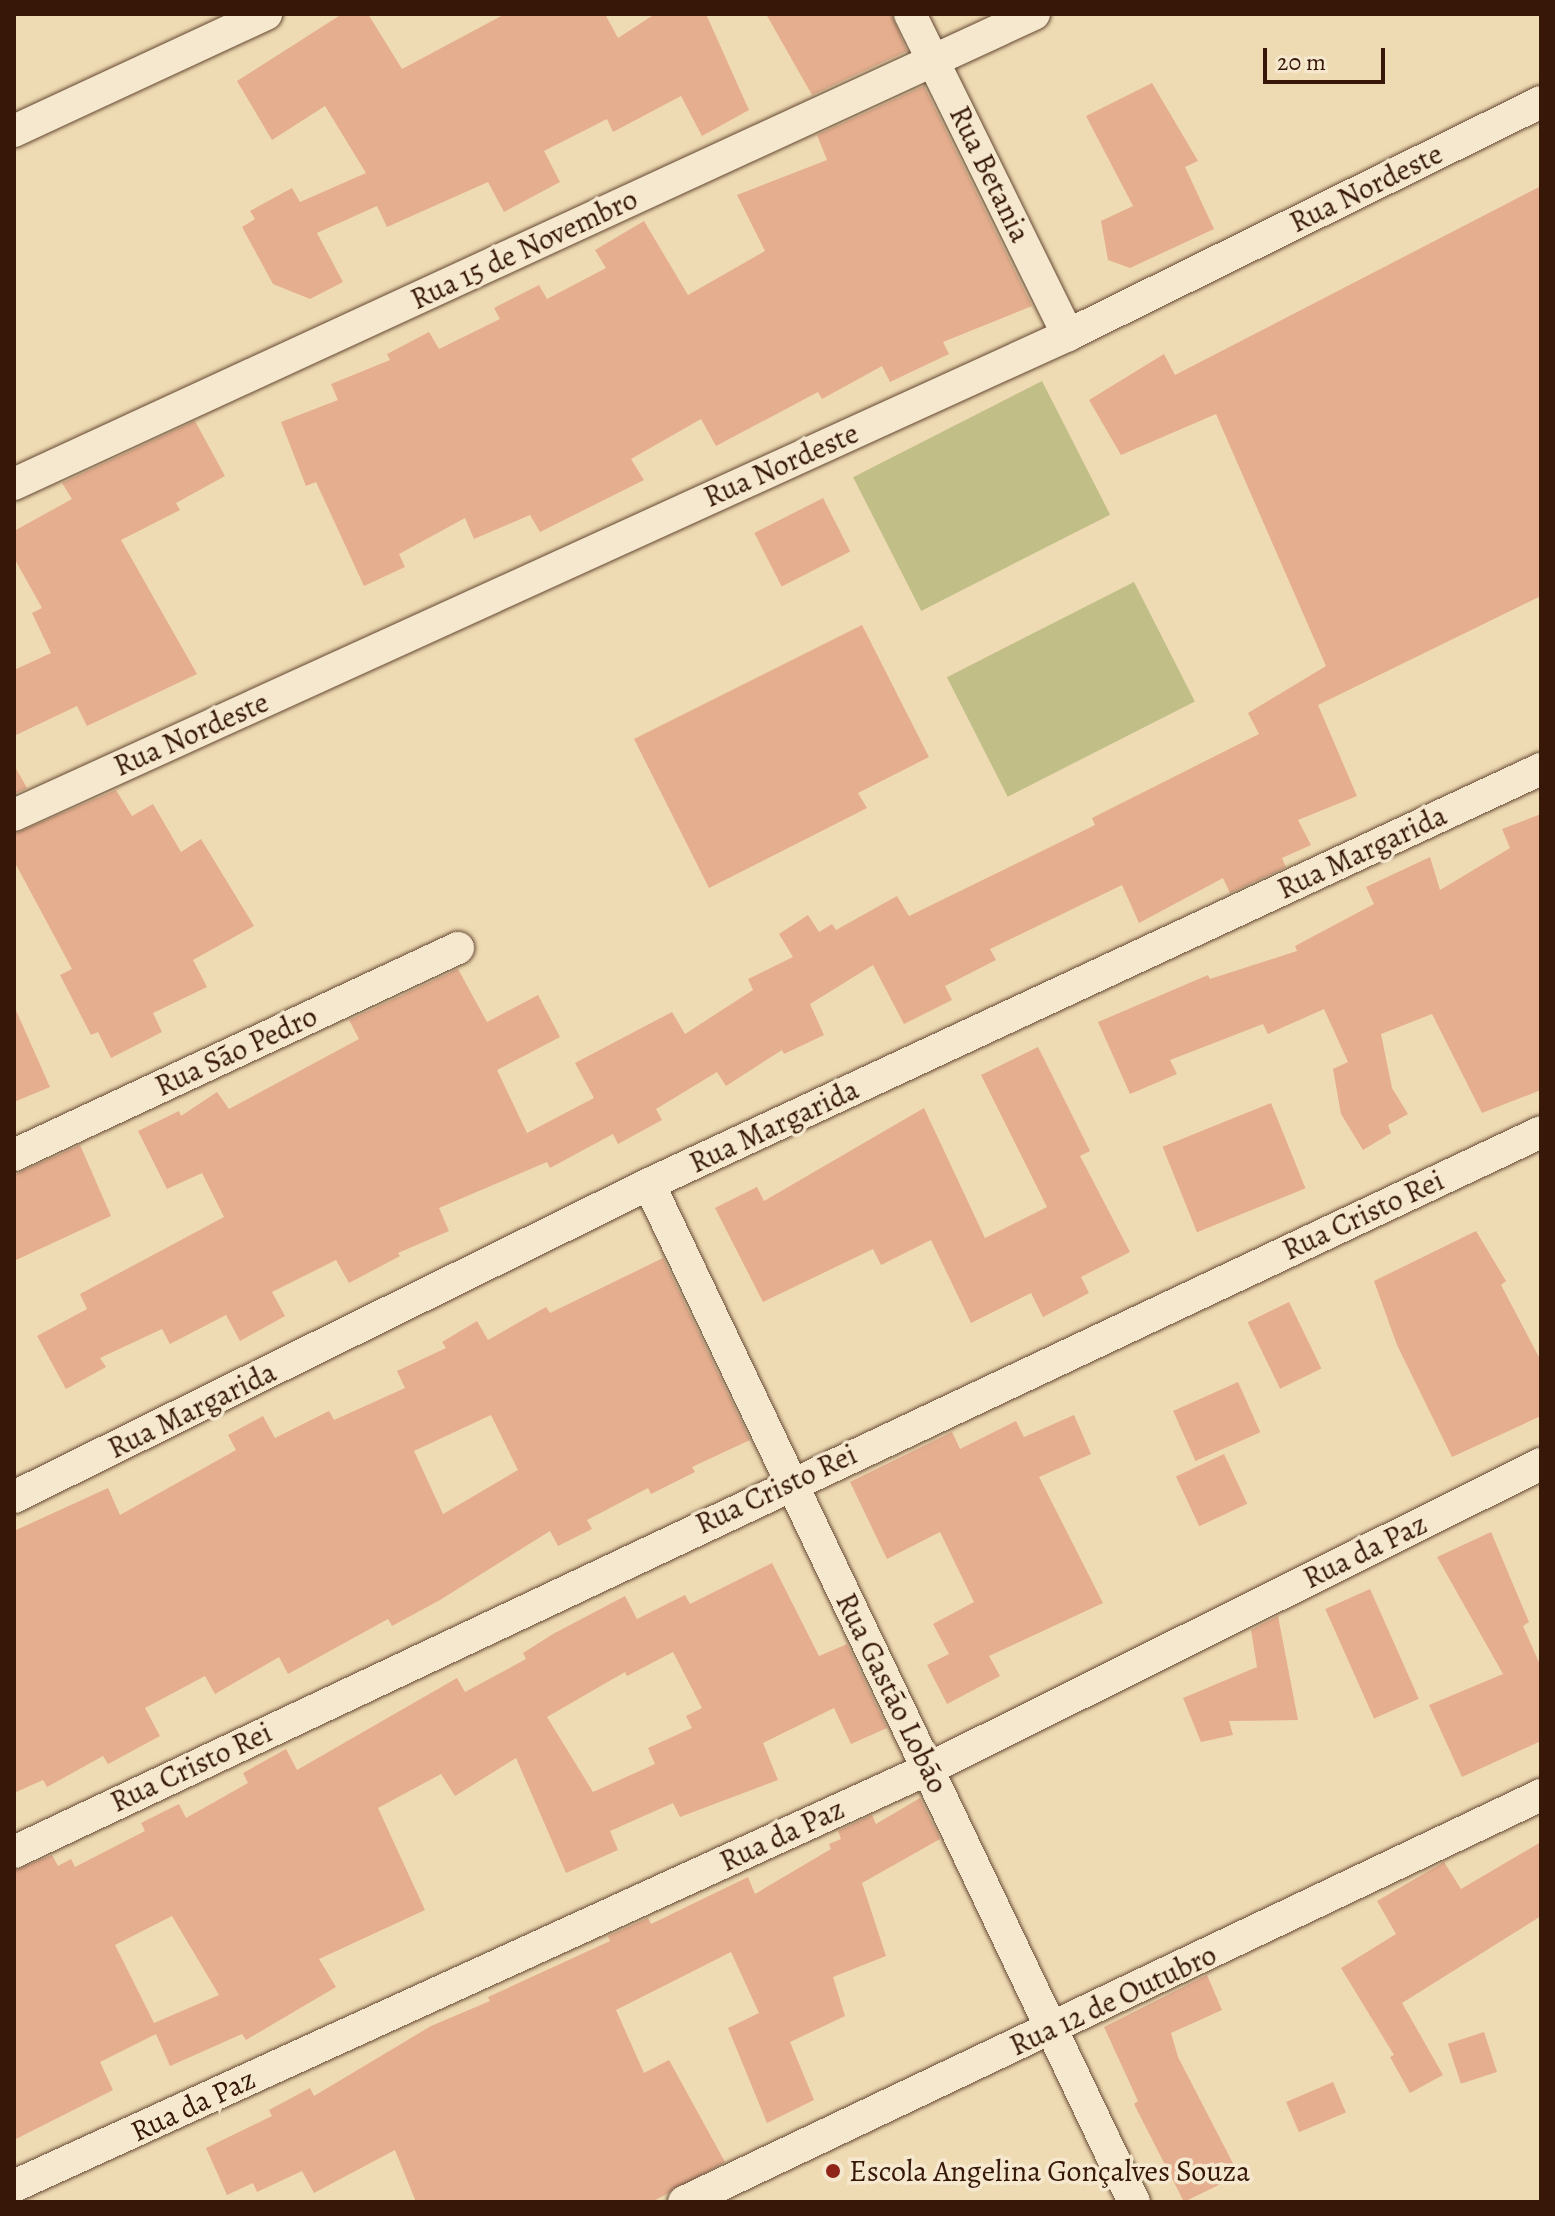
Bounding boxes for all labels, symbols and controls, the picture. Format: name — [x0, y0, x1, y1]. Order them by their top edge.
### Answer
scale bar — [1267, 32, 1389, 82]
text: 20 m — [1277, 46, 1326, 78]
street label: Rua Betania — [942, 100, 1038, 248]
street label: Rua Nordeste — [1284, 136, 1448, 240]
street label: Rua 15 de Novembro — [405, 181, 643, 317]
street label: Rua Nordeste — [698, 415, 864, 515]
street label: Rua Nordeste — [108, 684, 274, 784]
street label: Rua Margarida — [1272, 797, 1452, 907]
street label: Rua São Pedro — [149, 998, 323, 1104]
street label: Rua Margarida — [684, 1071, 864, 1181]
street label: Rua Cristo Rei — [1277, 1162, 1449, 1268]
street label: Rua Margarida — [102, 1354, 282, 1466]
street label: Rua Cristo Rei — [690, 1436, 862, 1542]
street label: Rua da Paz — [1297, 1506, 1433, 1596]
street label: Rua Gastão Lobão — [828, 1587, 956, 1799]
street label: Rua Cristo Rei — [105, 1714, 277, 1820]
street label: Rua da Paz — [714, 1791, 850, 1879]
street label: Rua 12 de Outubro — [1004, 1936, 1222, 2064]
street label: Rua da Paz — [125, 2061, 261, 2149]
place label: Escola Angelina Gonçalves Souza — [849, 2153, 1250, 2189]
marker: Escola Angelina Gonçalves Souza — [824, 2162, 842, 2180]

